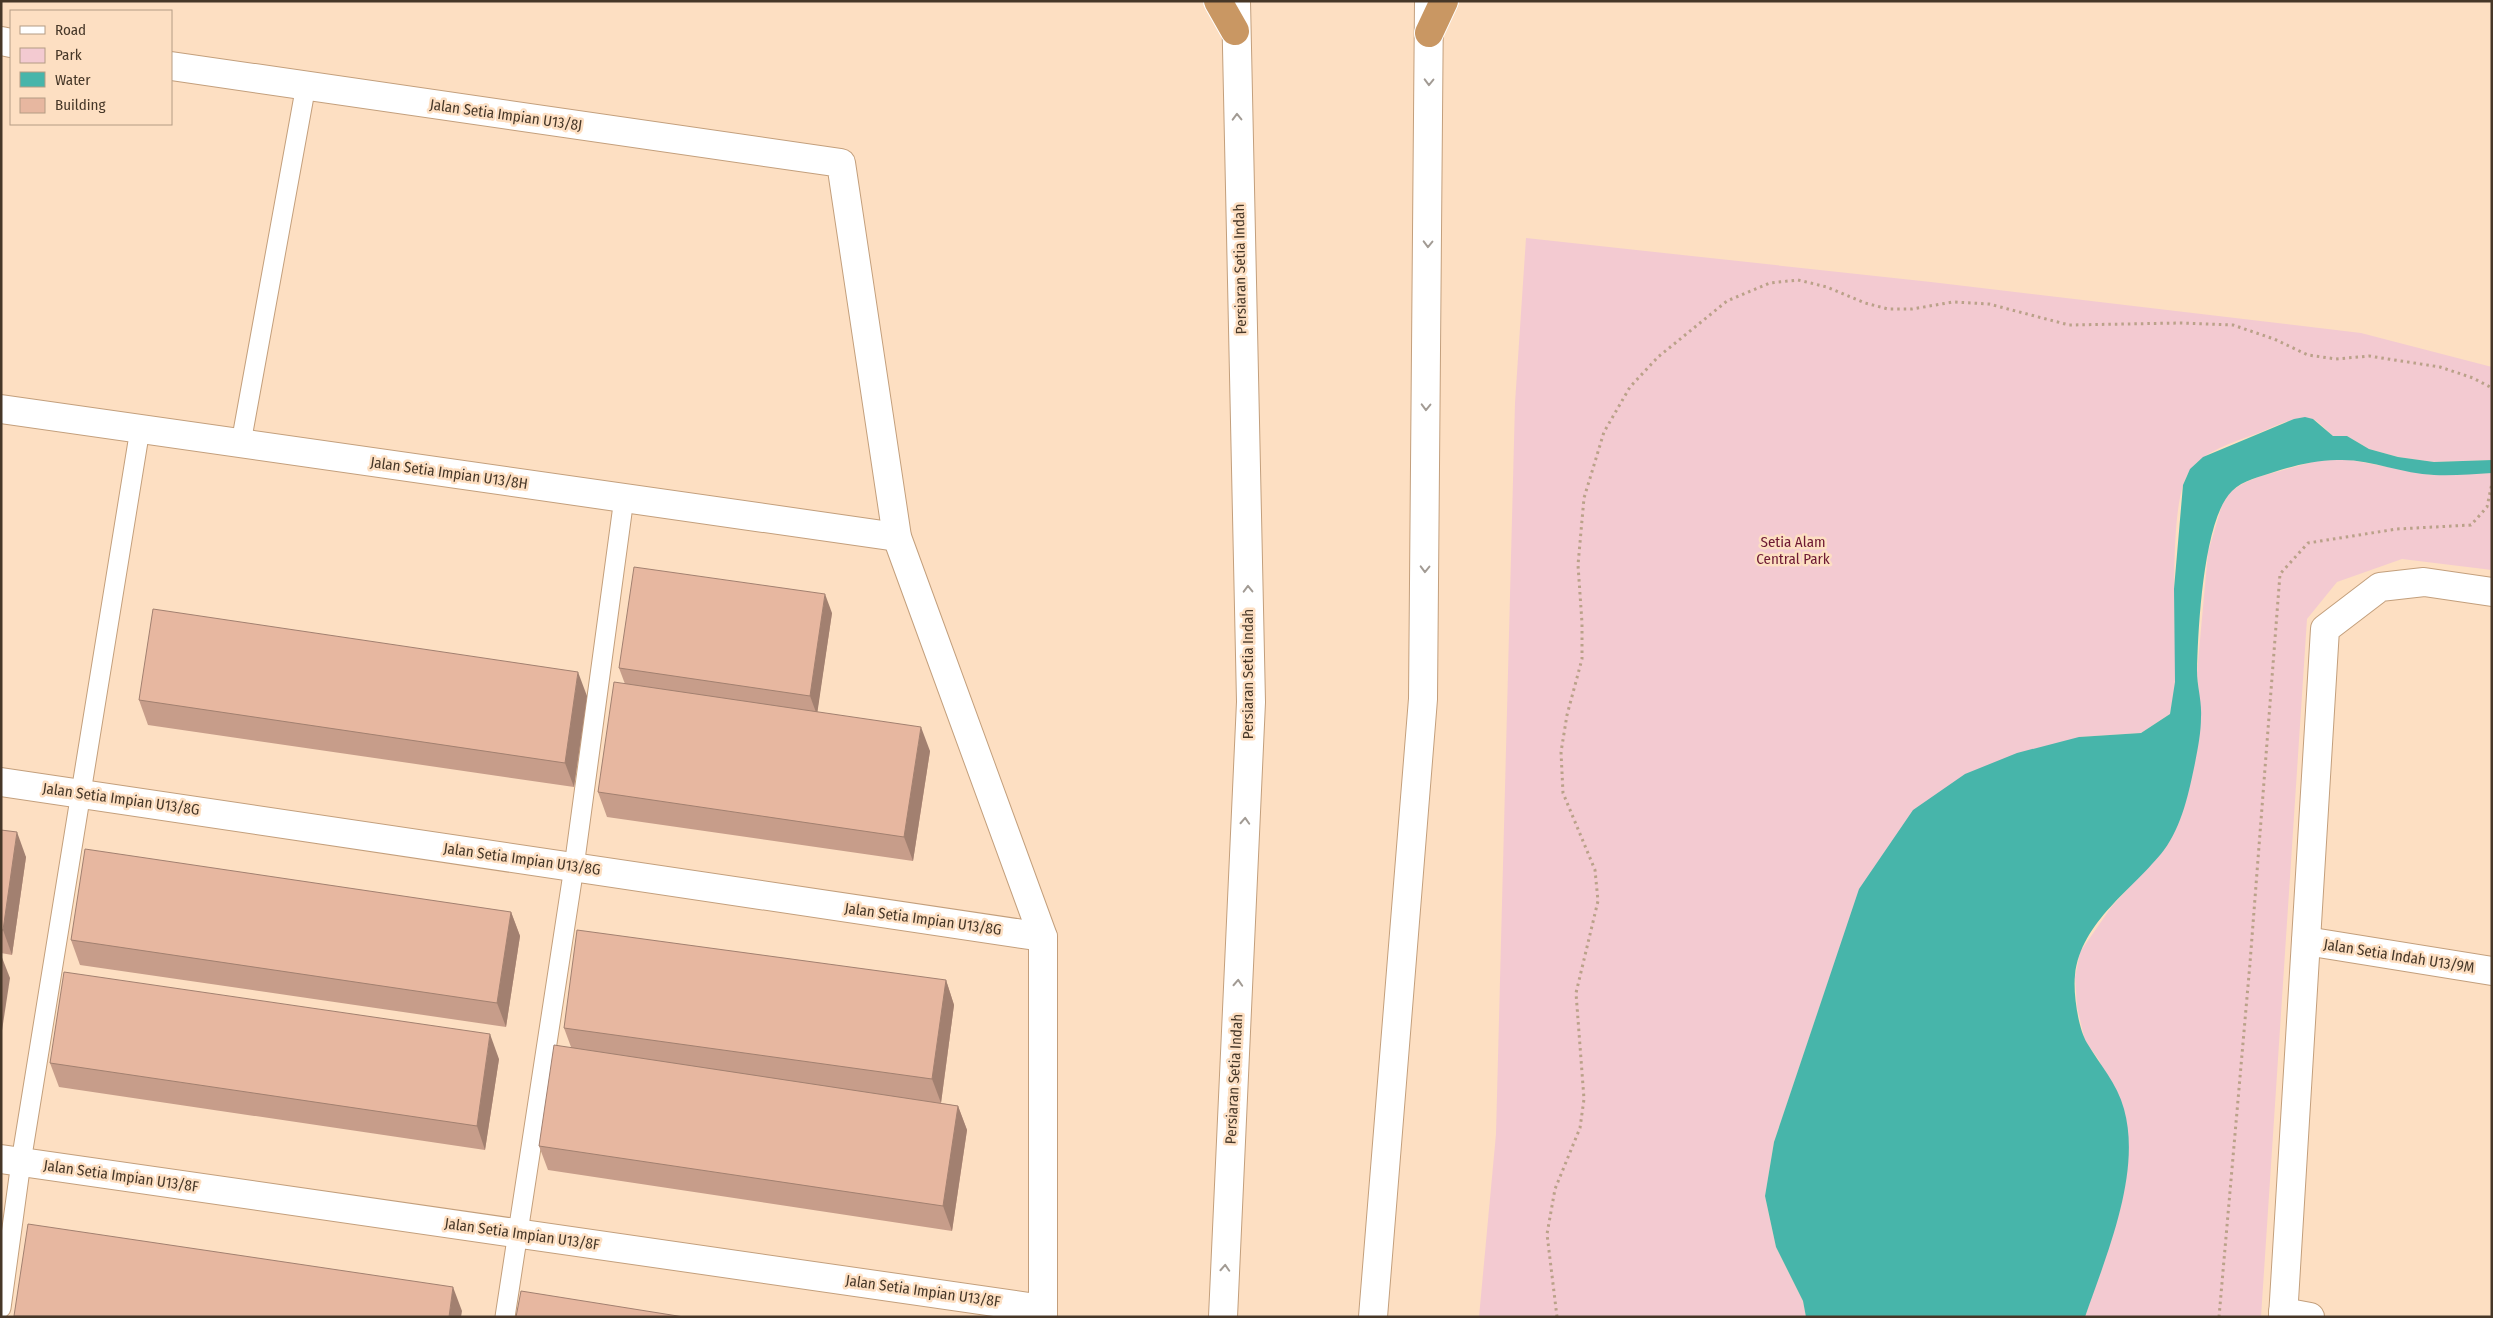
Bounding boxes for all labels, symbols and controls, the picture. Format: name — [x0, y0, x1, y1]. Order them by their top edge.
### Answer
legend — [10, 10, 172, 125]
text: Road — [55, 21, 86, 39]
text: Park — [55, 46, 82, 64]
text: Water — [55, 71, 91, 89]
one-way arrow — [1424, 78, 1434, 86]
street label: Jalan Setia Impian U13/8J — [429, 95, 583, 135]
text: Building — [55, 96, 106, 114]
one-way arrow — [1232, 113, 1242, 121]
street label: Persiaran Setia Indah — [1230, 204, 1250, 334]
one-way arrow — [1422, 240, 1433, 248]
one-way arrow — [1421, 403, 1431, 411]
street label: Jalan Setia Impian U13/8H — [369, 453, 529, 493]
park label: Setia Alam Central Park — [1756, 533, 1830, 568]
one-way arrow — [1420, 566, 1430, 573]
one-way arrow — [1243, 584, 1253, 592]
street label: Persiaran Setia Indah — [1239, 609, 1257, 739]
street label: Jalan Setia Impian U13/8G — [41, 779, 201, 819]
one-way arrow — [1240, 817, 1251, 825]
street label: Jalan Setia Impian U13/8G — [442, 839, 602, 879]
street label: Jalan Setia Impian U13/8G — [843, 899, 1003, 939]
street label: Jalan Setia Indah U13/9M — [2322, 935, 2476, 977]
one-way arrow — [1233, 979, 1243, 987]
street label: Persiaran Setia Indah — [1222, 1013, 1246, 1145]
street label: Jalan Setia Impian U13/8F — [42, 1156, 200, 1196]
street label: Jalan Setia Impian U13/8F — [443, 1214, 601, 1254]
one-way arrow — [1220, 1264, 1231, 1272]
street label: Jalan Setia Impian U13/8F — [844, 1271, 1002, 1311]

